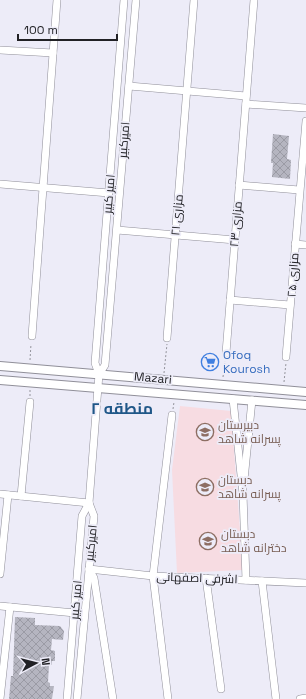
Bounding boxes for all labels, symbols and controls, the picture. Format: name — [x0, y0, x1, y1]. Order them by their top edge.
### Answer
scale bar — [18, 16, 117, 42]
text: 100 m — [24, 22, 58, 38]
street label: امیرکبیر — [114, 121, 134, 160]
street label: امیر کبیر — [99, 174, 119, 215]
street label: مزاری ۲۱ — [167, 194, 187, 236]
street label: مزاری ۲۳ — [226, 200, 246, 248]
street label: مزاری ۲۵ — [283, 252, 303, 298]
place label: Ofoq Kourosh — [223, 347, 270, 377]
supermarket icon: Ofoq Kourosh — [200, 352, 220, 372]
street label: Mazari — [133, 368, 173, 388]
district label: منطقه ۲ — [91, 398, 153, 419]
place label: دبیرستان پسرانه شاهد — [218, 417, 282, 448]
school or university icon: دبیرستان پسرانه شاهد — [195, 422, 215, 442]
place label: دبستان پسرانه شاهد — [218, 472, 282, 503]
school or university icon: دبستان پسرانه شاهد — [195, 477, 215, 497]
street label: امیرکبیر — [81, 524, 101, 563]
place label: دبستان دخترانه شاهد — [221, 526, 287, 556]
school or university icon: دبستان دخترانه شاهد — [198, 531, 218, 551]
street label: اشرفی اصفهانی — [156, 569, 238, 587]
street label: امیر کبیر — [66, 580, 86, 621]
north arrow — [16, 643, 56, 683]
text: N — [39, 657, 53, 666]

